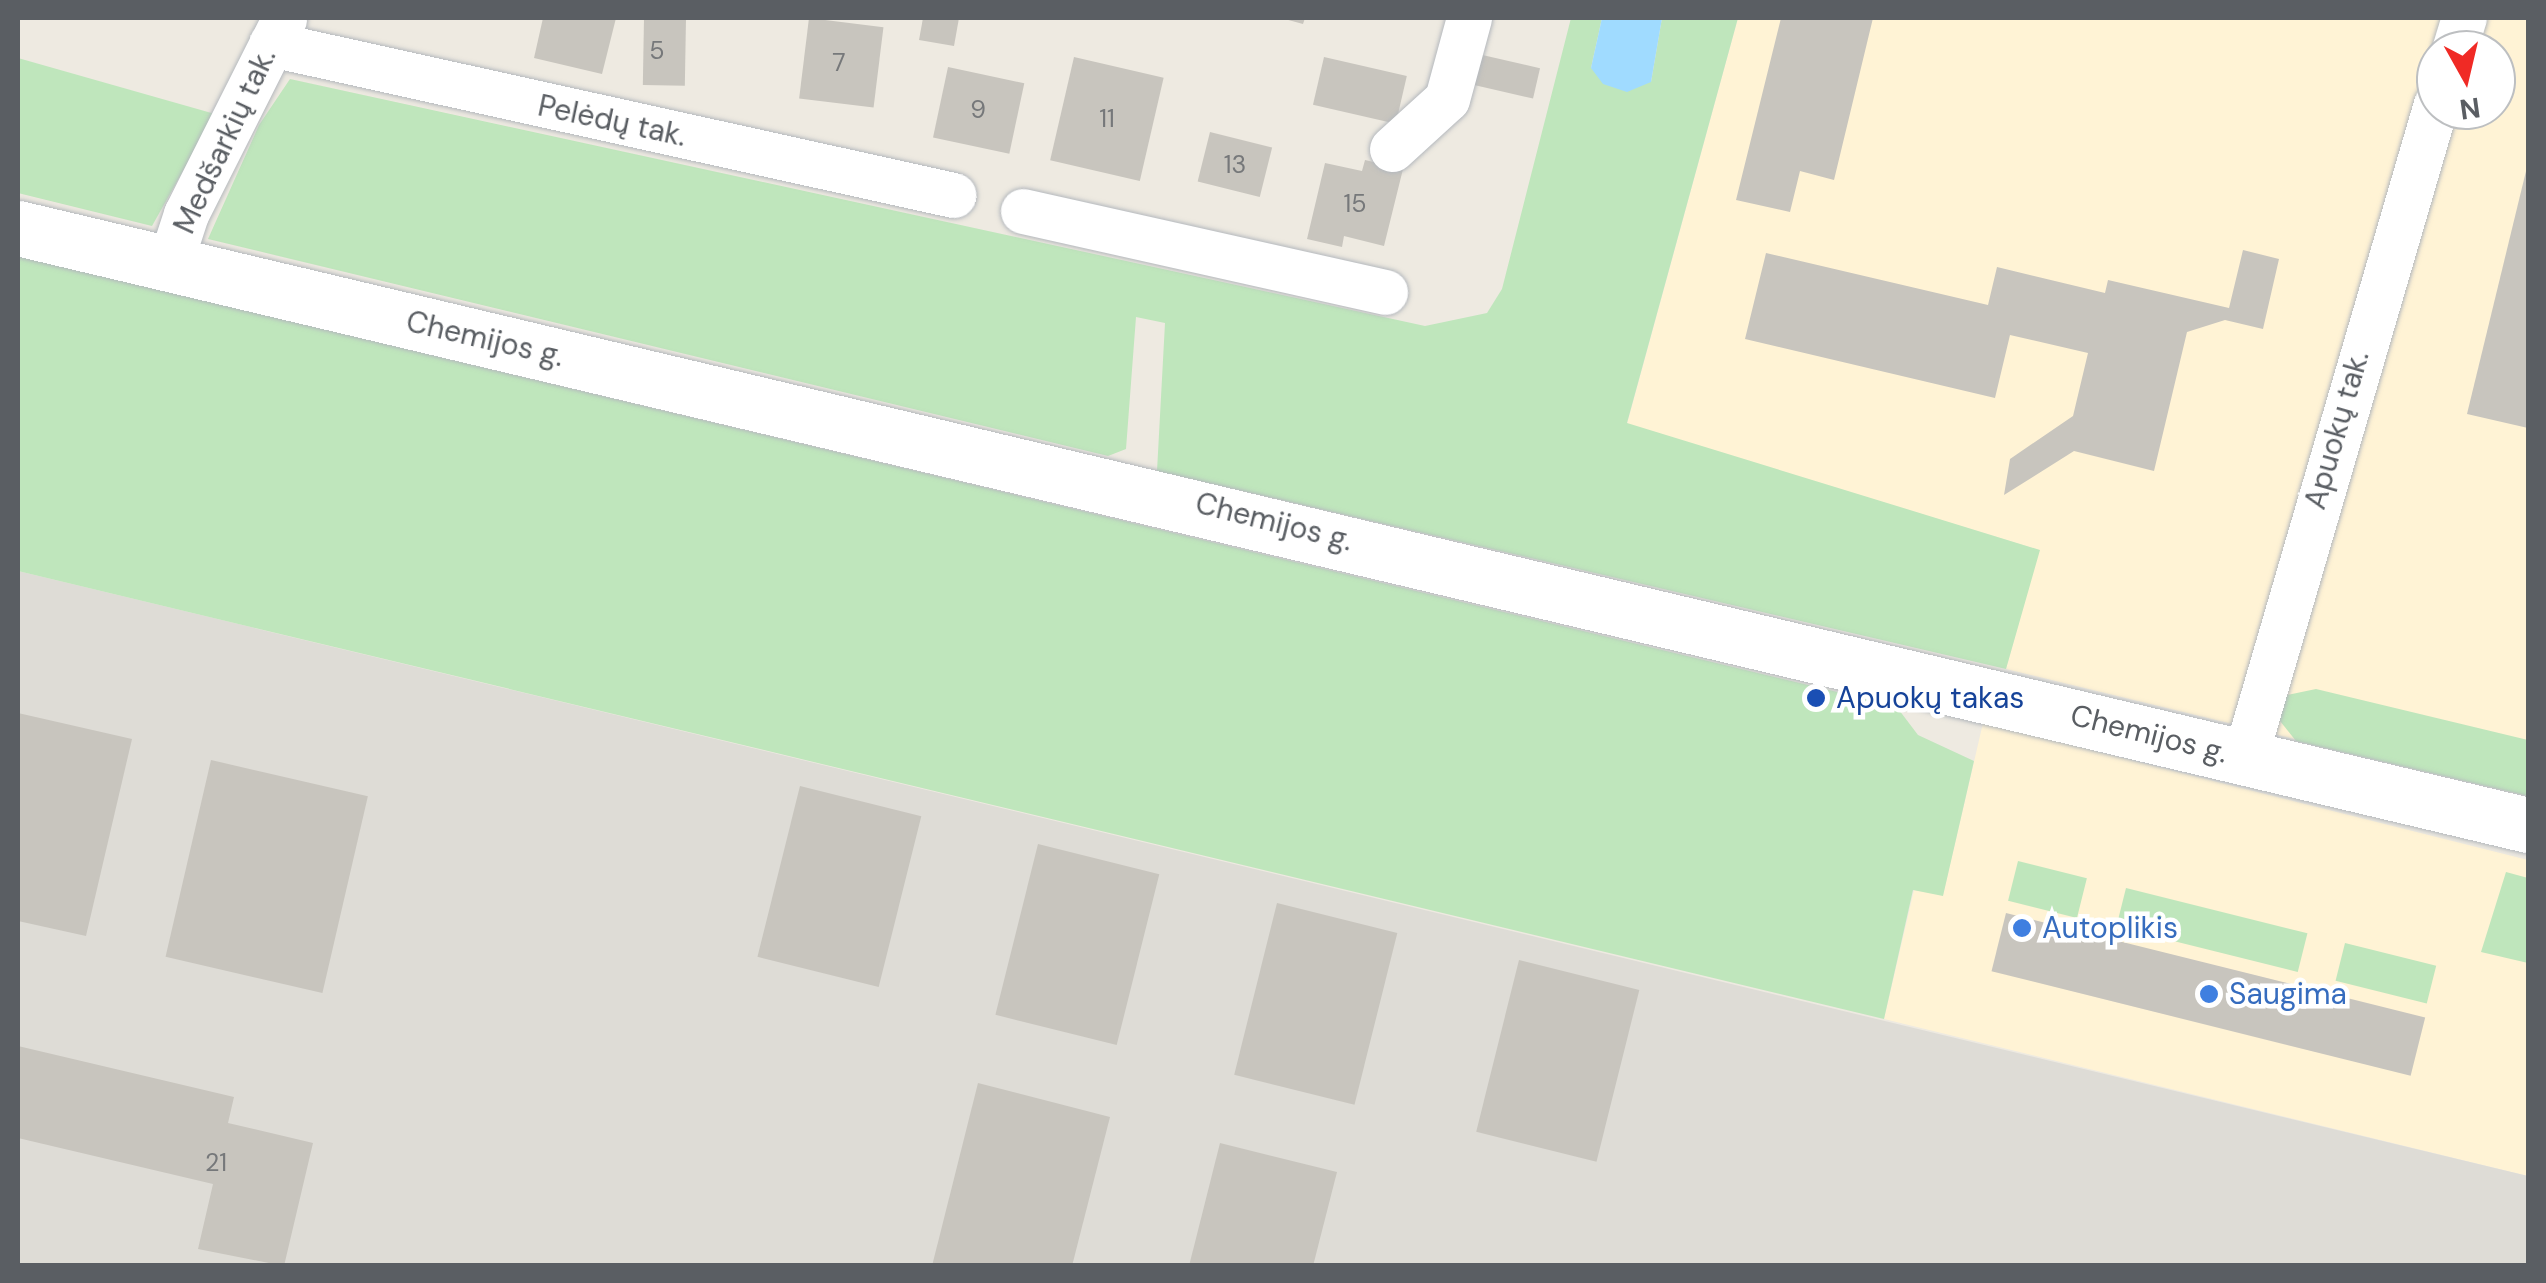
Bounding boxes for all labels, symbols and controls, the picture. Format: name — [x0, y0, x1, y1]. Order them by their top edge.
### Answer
north arrow — [2416, 30, 2516, 130]
house number: 5 — [649, 36, 665, 66]
street label: Medšarkių tak. — [166, 43, 284, 239]
house number: 7 — [832, 48, 846, 78]
street label: Pelėdų tak. — [535, 88, 689, 154]
text: N — [2457, 88, 2483, 128]
house number: 9 — [970, 95, 986, 125]
house number: 11 — [1099, 104, 1115, 134]
house number: 13 — [1224, 150, 1246, 180]
house number: 15 — [1343, 189, 1367, 219]
street label: Chemijos g. — [403, 303, 567, 375]
street label: Apuokų tak. — [2297, 347, 2377, 513]
street label: Chemijos g. — [1192, 485, 1356, 559]
place label: Apuokų takas — [1836, 680, 2024, 716]
marker: Apuokų takas — [1805, 687, 1827, 709]
street label: Chemijos g. — [2067, 697, 2231, 771]
place label: Autoplikis — [2042, 910, 2178, 946]
marker: Autoplikis — [2011, 917, 2033, 939]
place label: Saugima — [2229, 976, 2347, 1012]
marker: Saugima — [2198, 983, 2220, 1005]
house number: 21 — [205, 1148, 227, 1178]

